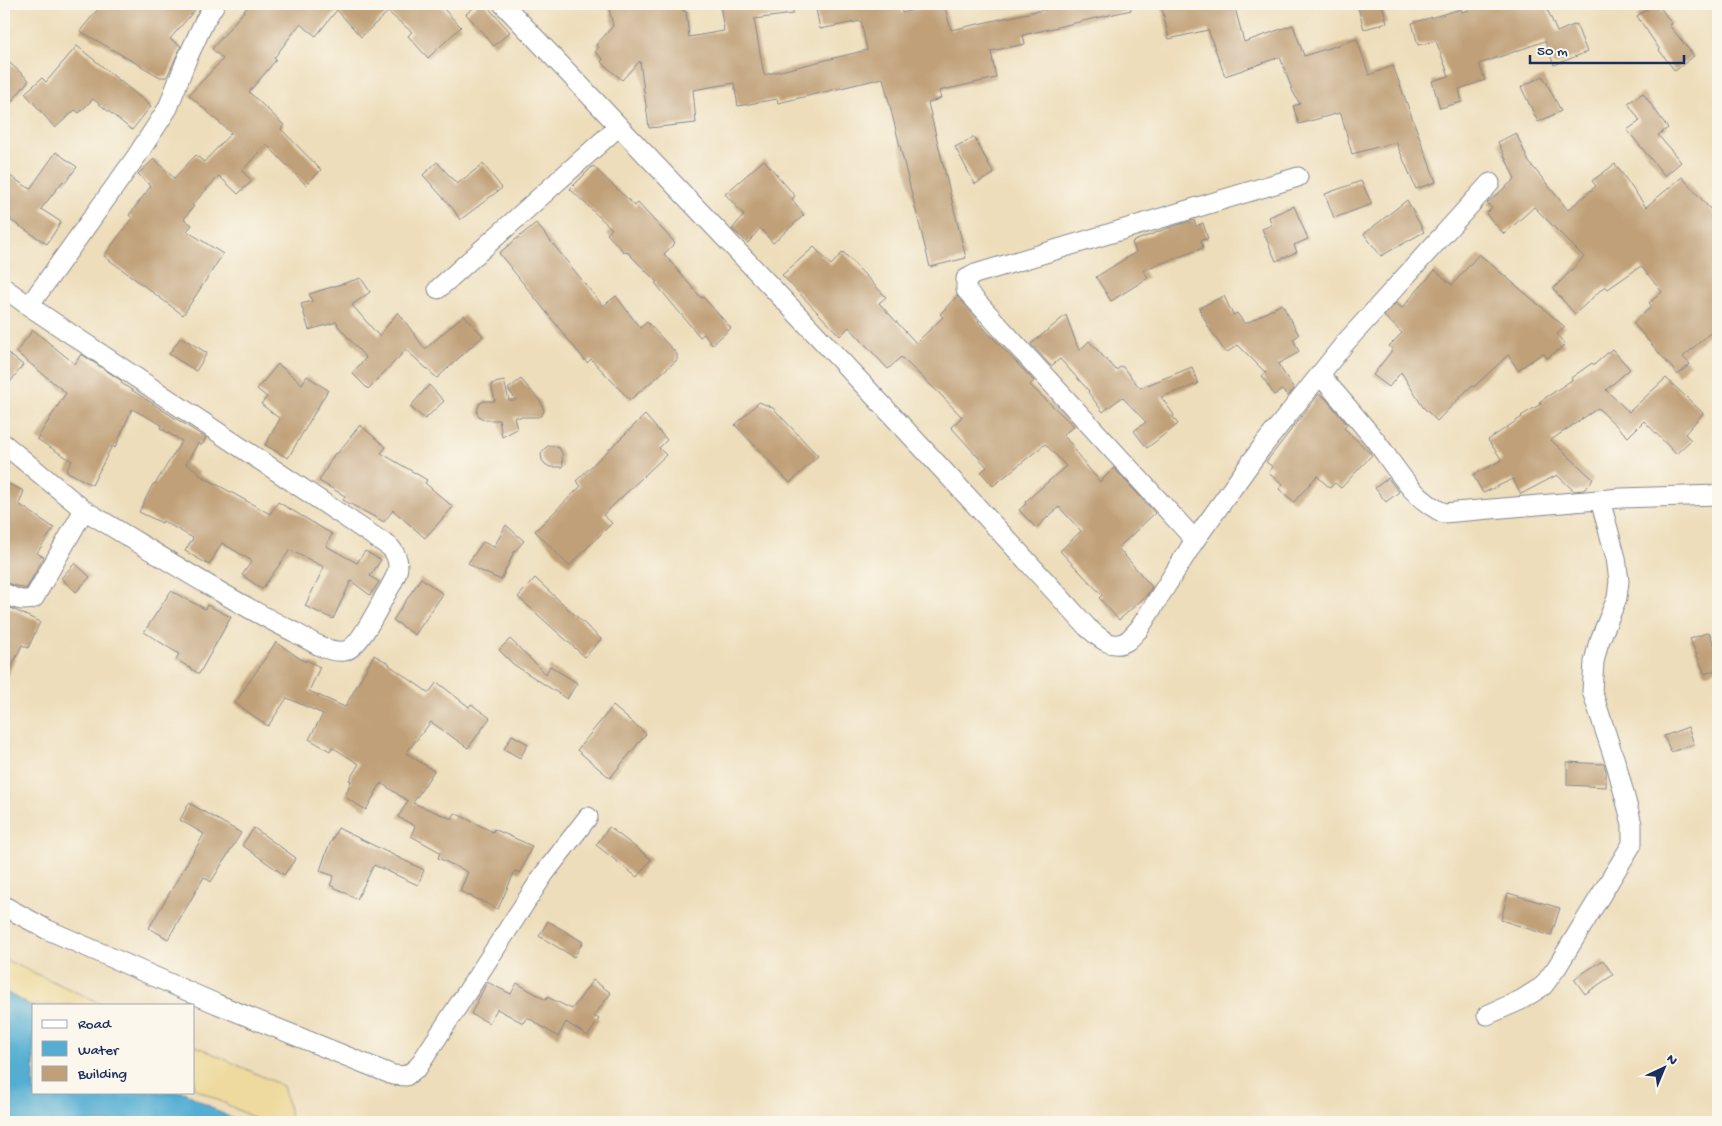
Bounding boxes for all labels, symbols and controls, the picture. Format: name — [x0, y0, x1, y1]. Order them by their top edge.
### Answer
scale bar — [1530, 32, 1683, 64]
text: 50 m — [1537, 43, 1568, 61]
legend — [32, 1004, 195, 1094]
text: Road — [78, 1016, 112, 1034]
text: Water — [78, 1042, 120, 1060]
north arrow — [1640, 1044, 1690, 1094]
text: N — [1662, 1051, 1680, 1070]
text: Building — [77, 1066, 127, 1084]

